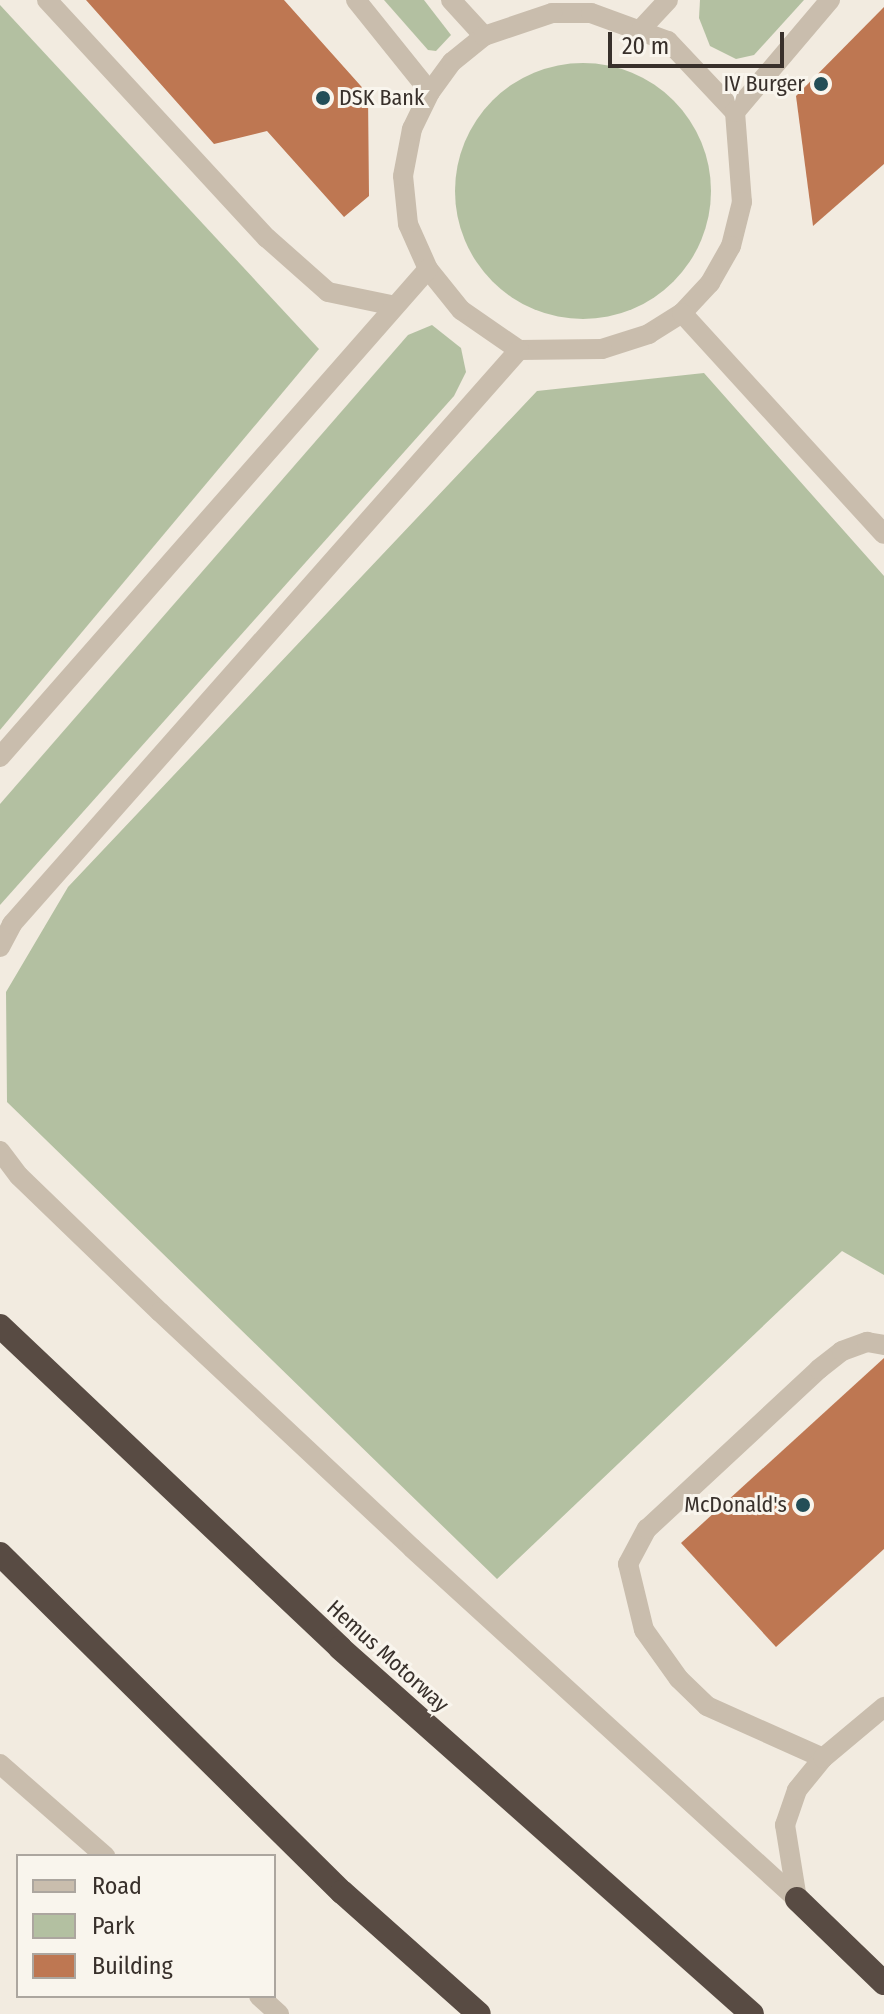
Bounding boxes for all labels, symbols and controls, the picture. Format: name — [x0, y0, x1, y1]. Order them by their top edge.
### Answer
scale bar — [612, 16, 788, 66]
text: 20 m — [622, 32, 669, 60]
place label: IV Burger — [723, 71, 805, 97]
marker: IV Burger — [812, 75, 830, 93]
place label: DSK Bank — [339, 85, 424, 111]
marker: DSK Bank — [314, 89, 332, 107]
place label: McDonald's — [684, 1492, 787, 1518]
marker: McDonald's — [794, 1496, 812, 1514]
street label: Hemus Motorway — [322, 1594, 454, 1718]
legend — [16, 1854, 276, 1998]
text: Road — [92, 1872, 142, 1900]
text: Park — [92, 1912, 135, 1940]
text: Building — [92, 1952, 173, 1980]

